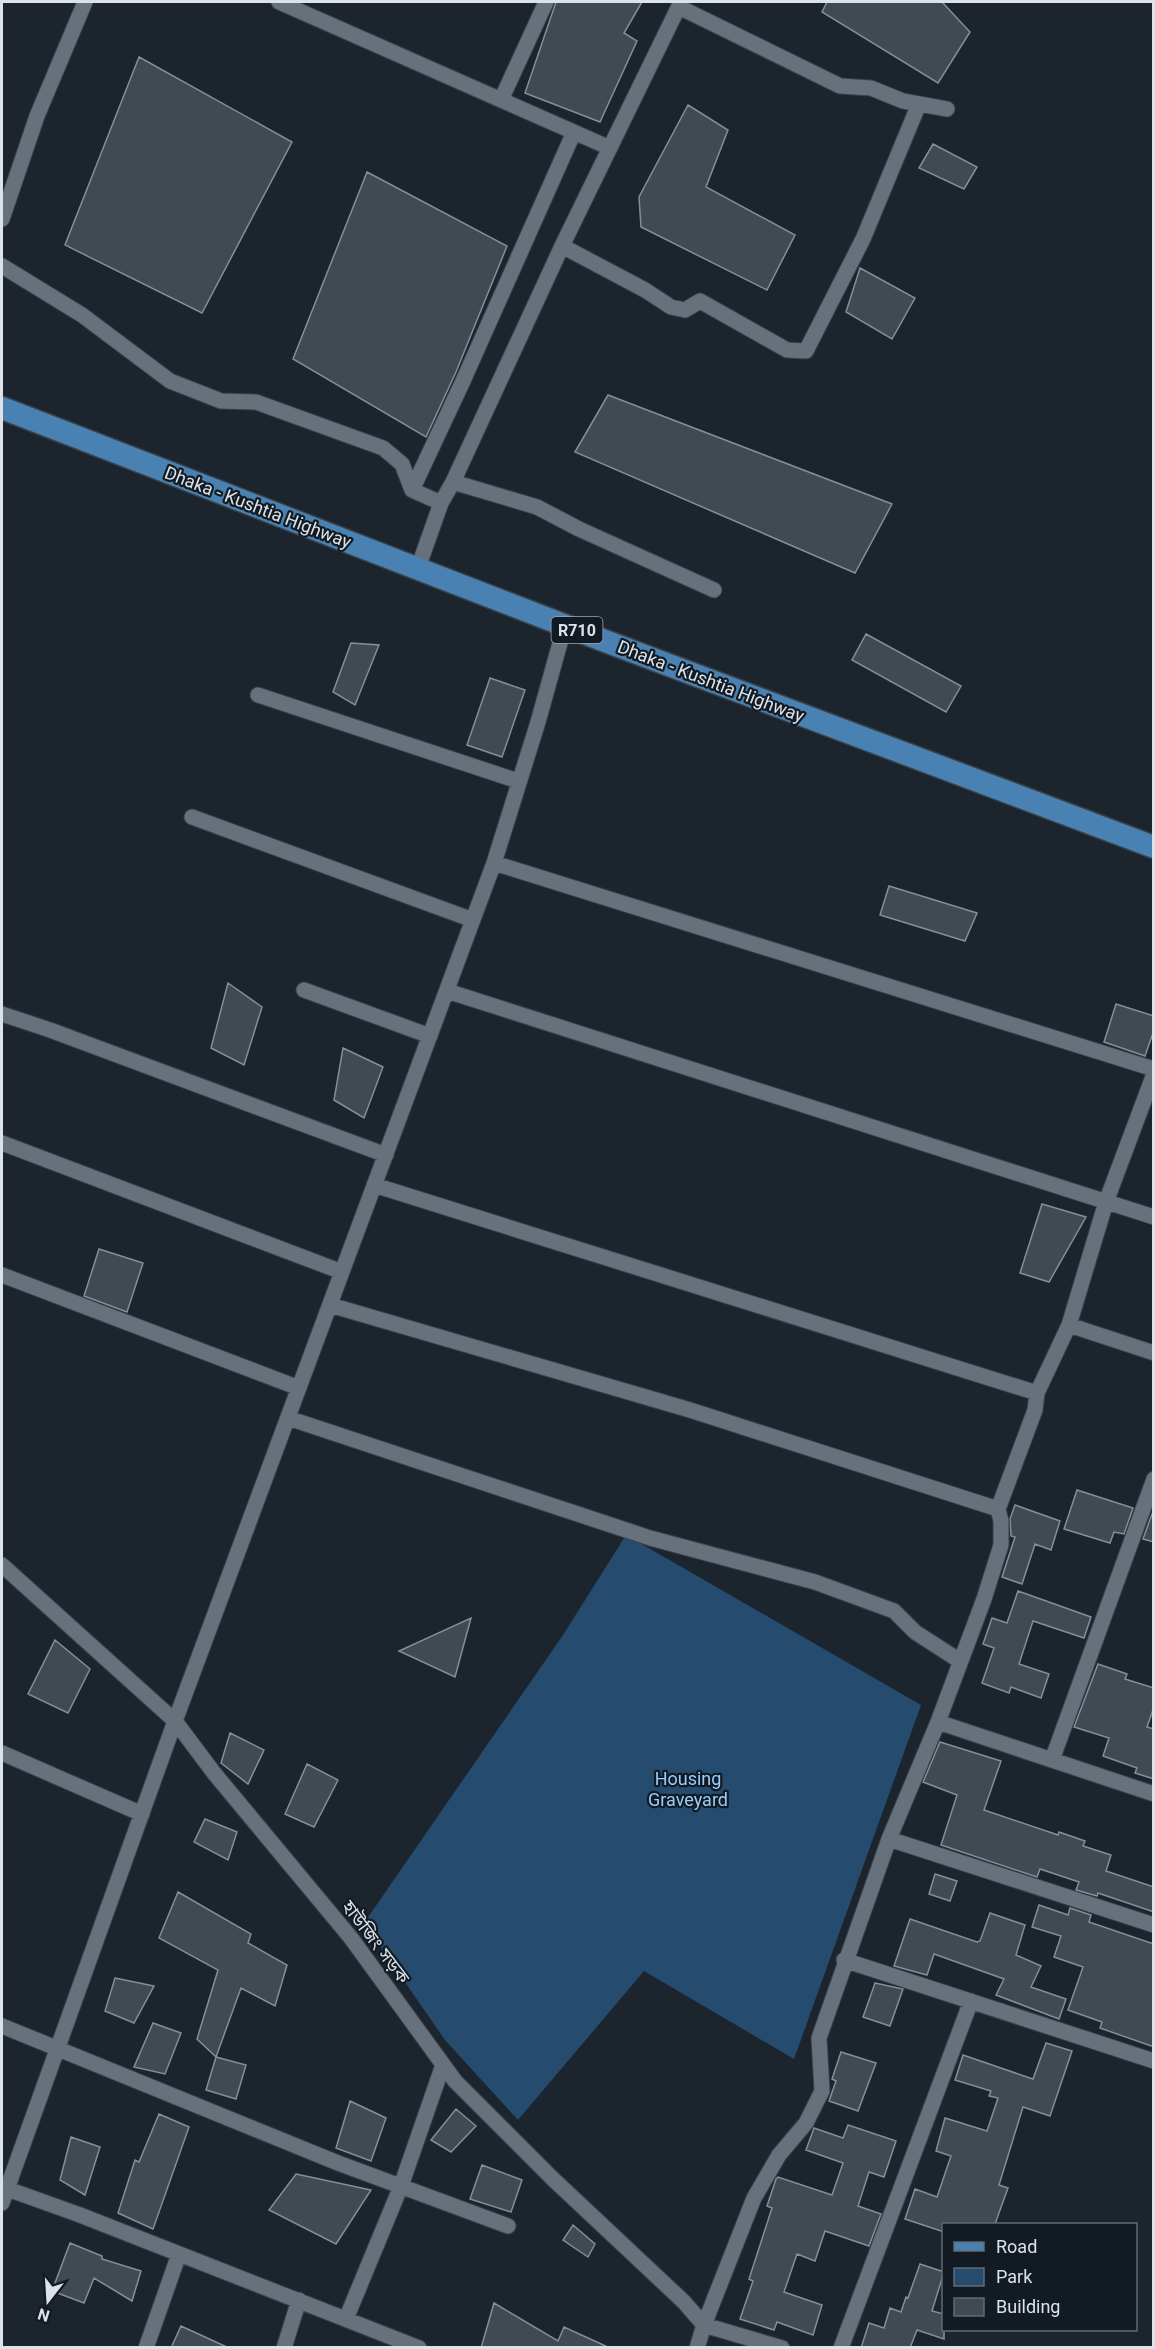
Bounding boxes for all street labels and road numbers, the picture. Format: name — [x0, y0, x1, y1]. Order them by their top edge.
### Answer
street label: Dhaka - Kushtia Highway — [162, 462, 355, 552]
road number: R710 — [552, 617, 602, 643]
street label: Dhaka - Kushtia Highway — [615, 636, 808, 726]
street label: হাউজিং সড়ক — [337, 1896, 414, 1988]

